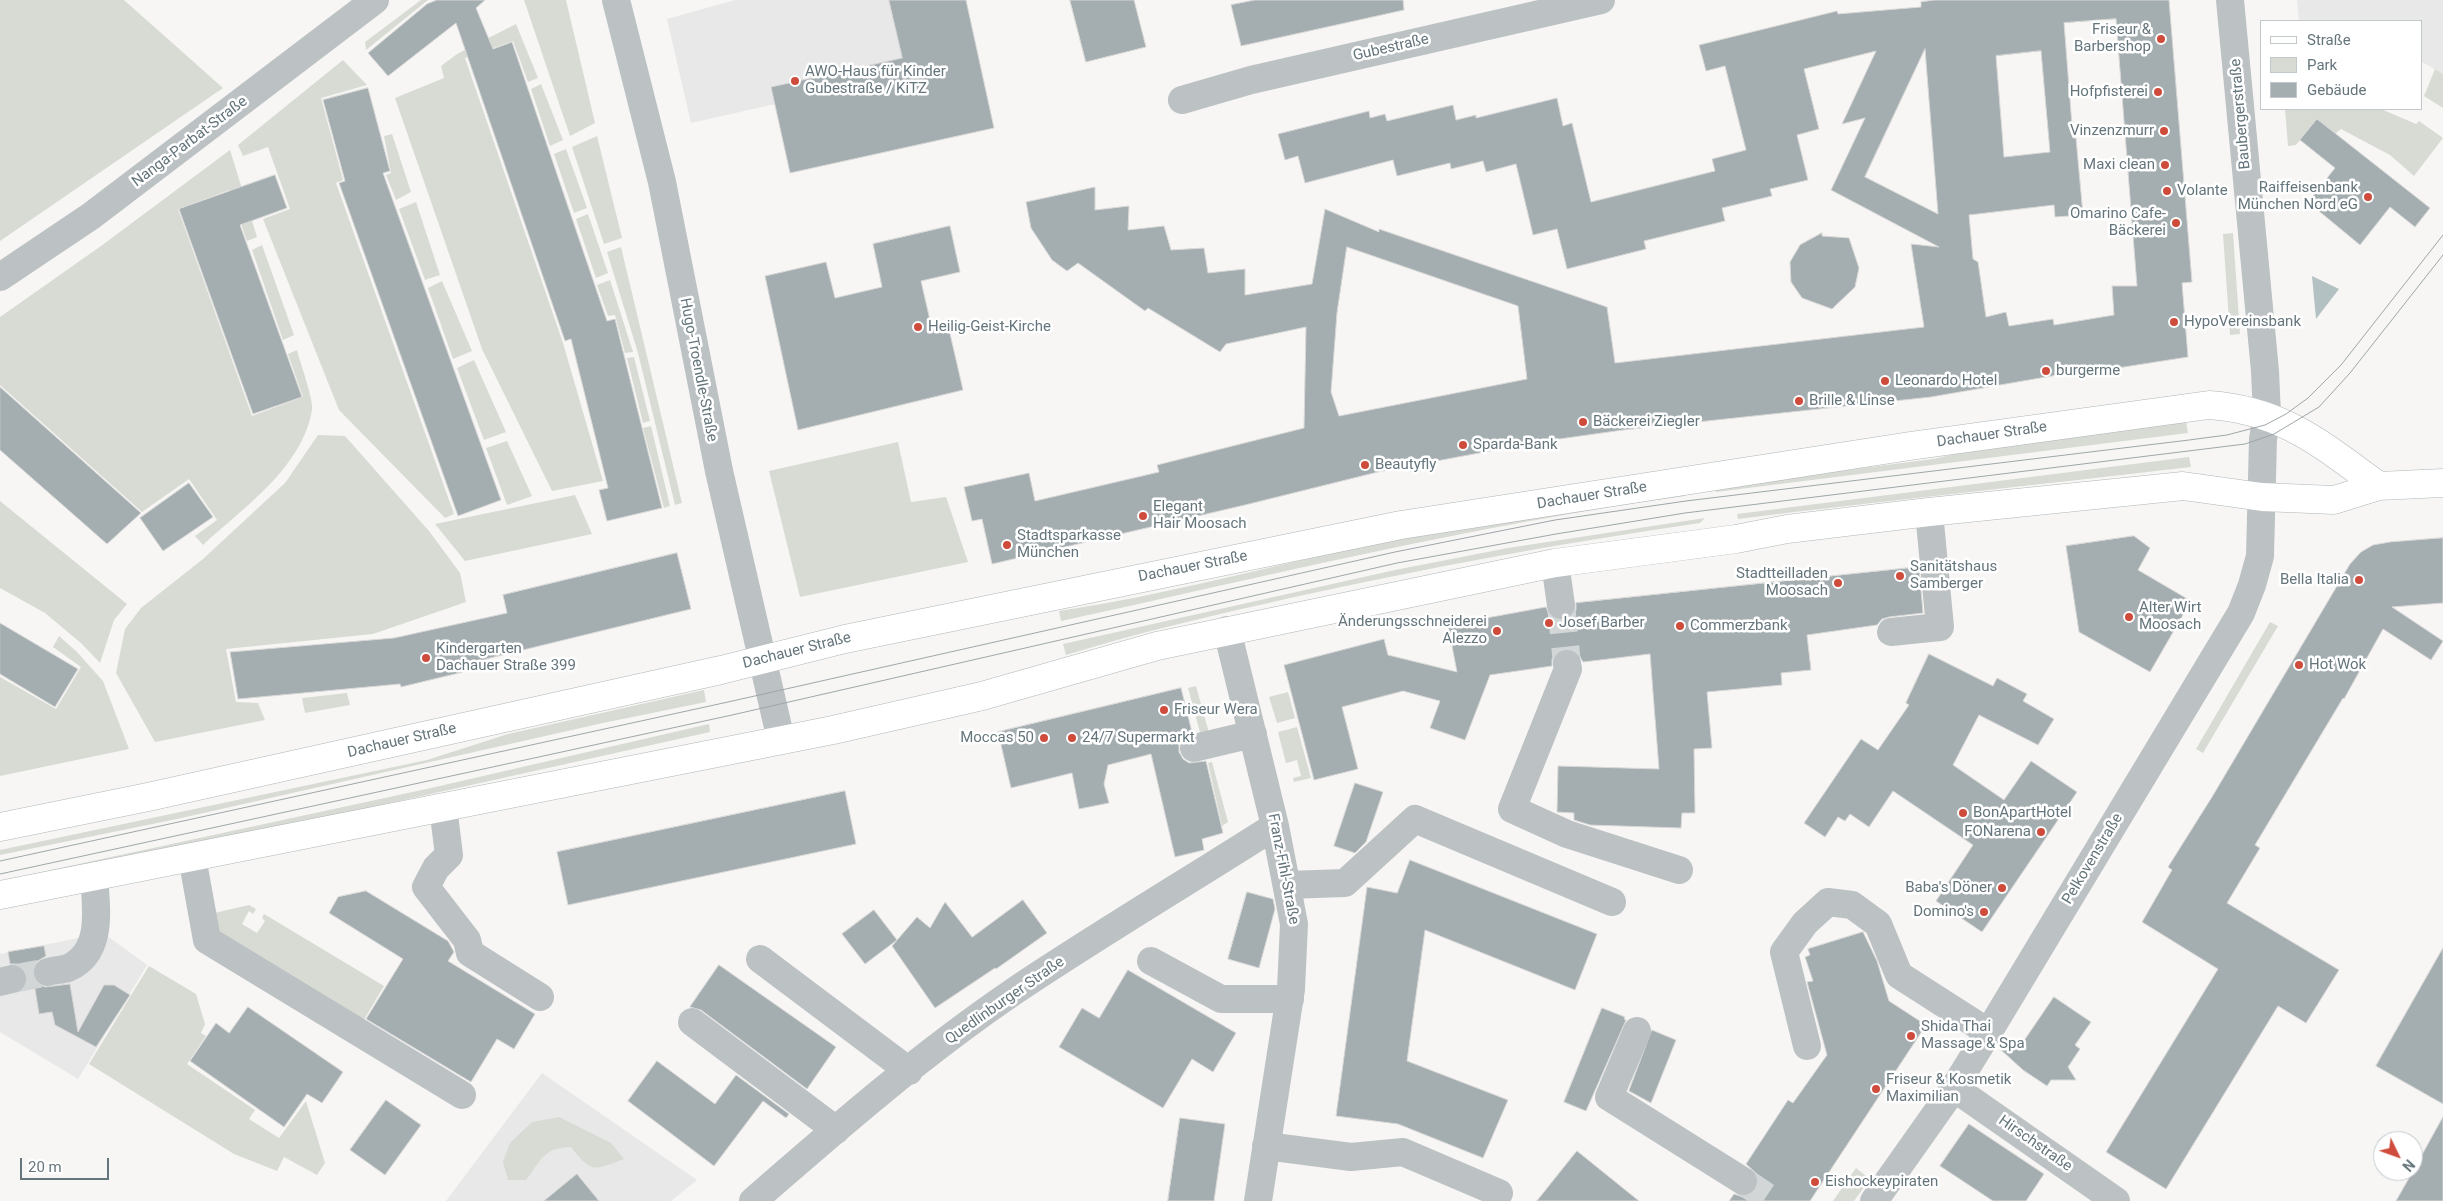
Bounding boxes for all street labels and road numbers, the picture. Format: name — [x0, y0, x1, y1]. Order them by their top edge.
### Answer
street label: Gubestraße — [1351, 31, 1431, 65]
street label: Baubergerstraße — [2227, 58, 2255, 170]
street label: Nanga-Parbat-Straße — [129, 93, 251, 191]
street label: Hugo-Troendle-Straße — [675, 297, 721, 443]
street label: Dachauer Straße — [1936, 418, 2048, 452]
street label: Dachauer Straße — [1536, 478, 1648, 514]
street label: Dachauer Straße — [1137, 548, 1249, 586]
street label: Dachauer Straße — [741, 629, 853, 673]
street label: Dachauer Straße — [346, 720, 458, 762]
street label: Pelkovenstraße — [2059, 810, 2127, 908]
street label: Franz-Fihl-Straße — [1263, 812, 1303, 926]
street label: Quedlinburger Straße — [942, 953, 1068, 1049]
street label: Hirschstraße — [1995, 1112, 2075, 1176]

